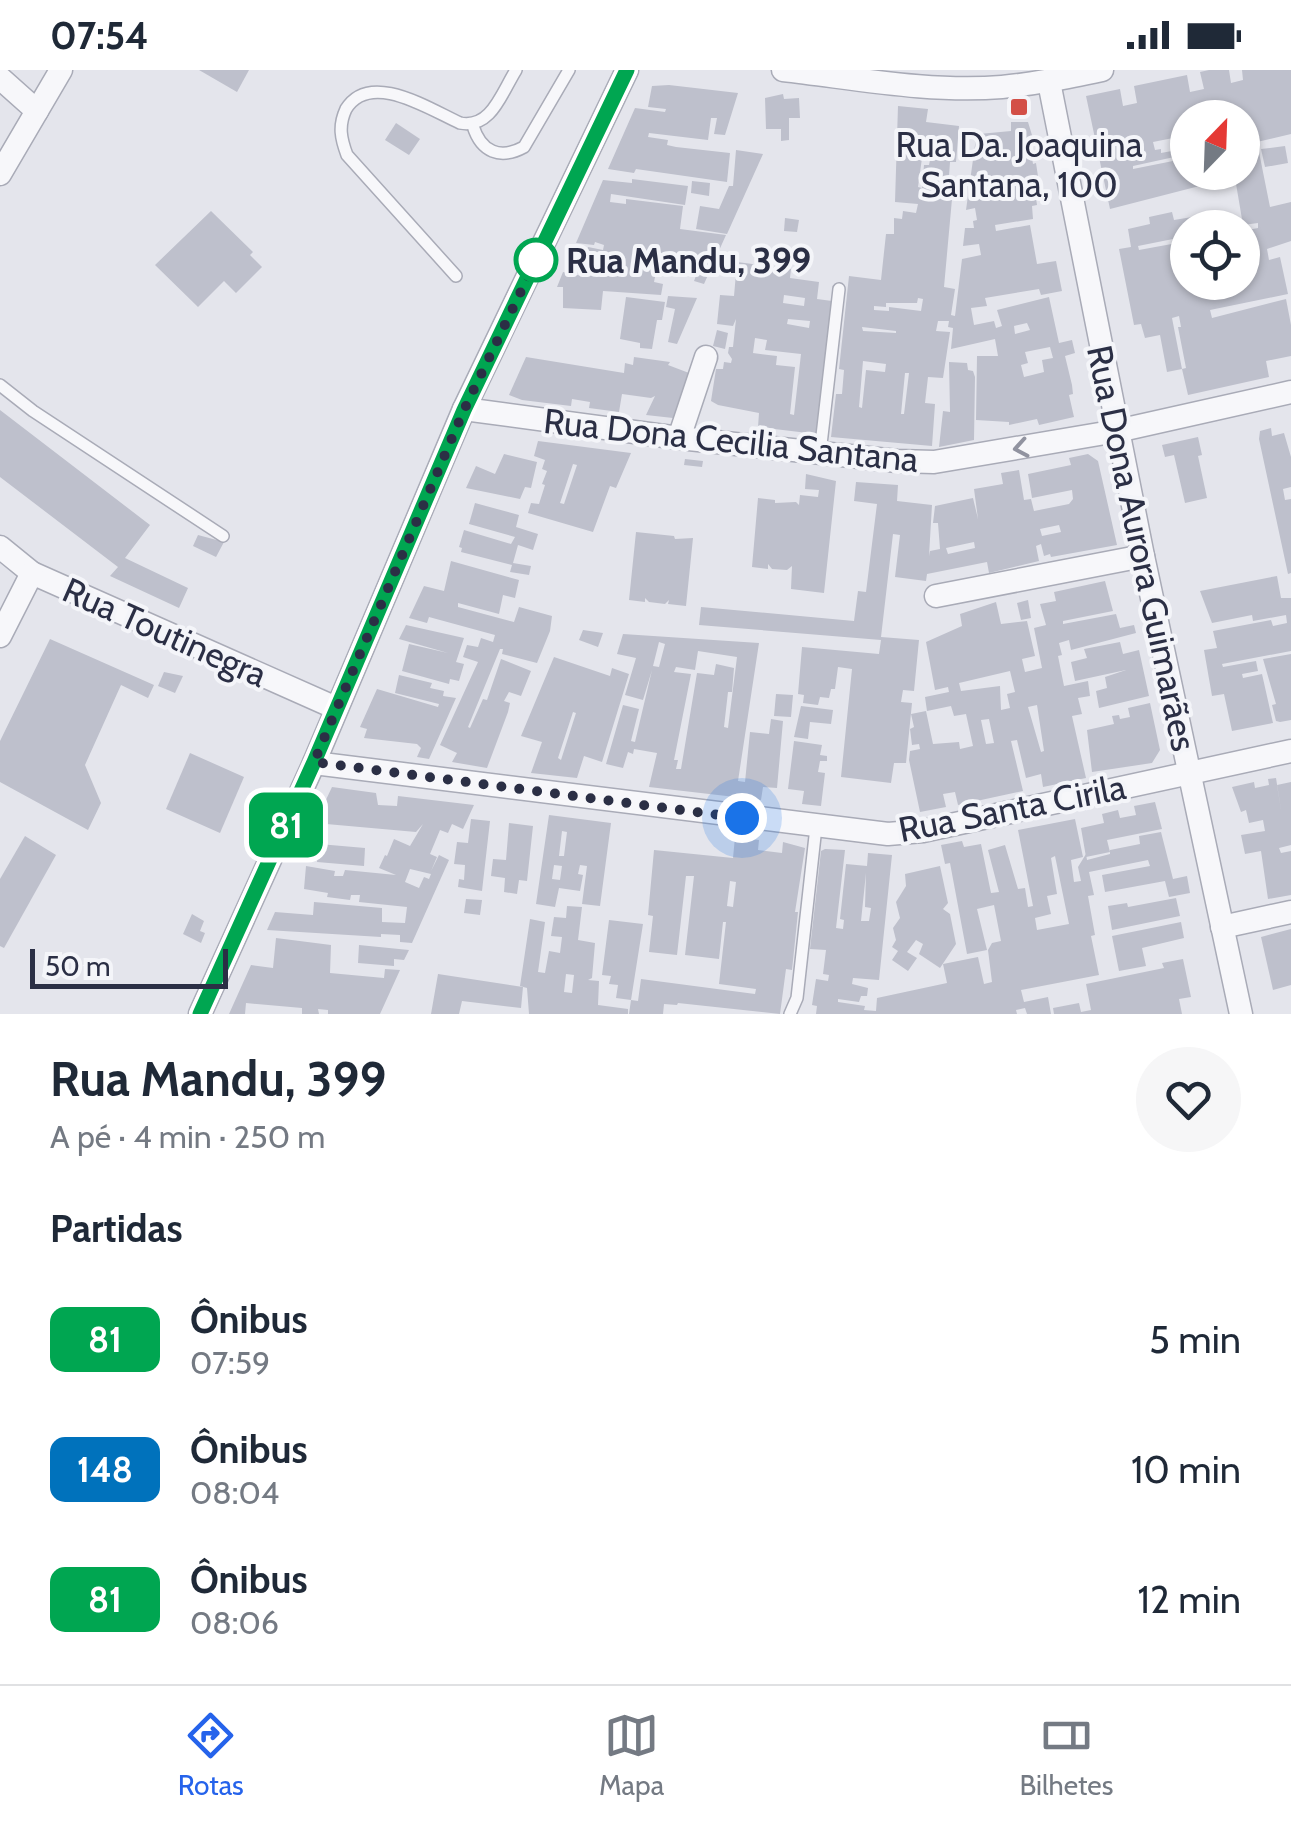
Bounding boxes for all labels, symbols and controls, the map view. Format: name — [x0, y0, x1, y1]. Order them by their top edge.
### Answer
text: 07:54 — [50, 12, 149, 59]
marker: Rua Da. Joaquina Santana, 100 — [1008, 96, 1030, 118]
north arrow — [1170, 100, 1260, 190]
map controls — [1170, 100, 1260, 300]
place label: Rua Da. Joaquina Santana, 100 — [896, 123, 1143, 206]
button: locate — [1170, 210, 1260, 300]
marker: Rua Mandu, 399 — [515, 239, 557, 281]
place label: Rua Mandu, 399 — [566, 239, 811, 282]
street label: Rua Dona Aurora Guimarães — [1078, 341, 1206, 755]
street label: Rua Dona Cecilia Santana — [541, 399, 921, 481]
one-way arrow — [1013, 437, 1030, 458]
street label: Rua Toutinegra — [56, 568, 274, 696]
street label: Rua Santa Cirila — [895, 765, 1129, 851]
line badge: 81 — [241, 792, 331, 858]
your location — [717, 793, 767, 843]
text: 81 — [269, 804, 303, 847]
scale bar — [30, 944, 228, 988]
text: 50 m — [45, 949, 111, 983]
button: heart — [1136, 1047, 1241, 1152]
text: Rua Mandu, 399 — [50, 1050, 386, 1108]
text: A pé · 4 min · 250 m — [50, 1117, 325, 1156]
text: Partidas — [50, 1205, 183, 1252]
text: Ônibus — [190, 1296, 307, 1343]
text: 5 min — [1149, 1316, 1241, 1363]
text: 81 — [88, 1318, 122, 1361]
text: 07:59 — [190, 1343, 270, 1382]
text: Ônibus — [190, 1426, 307, 1473]
text: 10 min — [1131, 1446, 1241, 1493]
text: 148 — [77, 1448, 133, 1491]
text: 08:04 — [190, 1473, 279, 1512]
text: Ônibus — [190, 1556, 307, 1603]
text: 12 min — [1138, 1576, 1241, 1623]
text: 81 — [88, 1578, 122, 1621]
text: 08:06 — [190, 1603, 279, 1642]
tab: Rotas — [178, 1708, 244, 1802]
tab: Mapa — [599, 1708, 664, 1802]
tab: Bilhetes — [1019, 1708, 1113, 1802]

